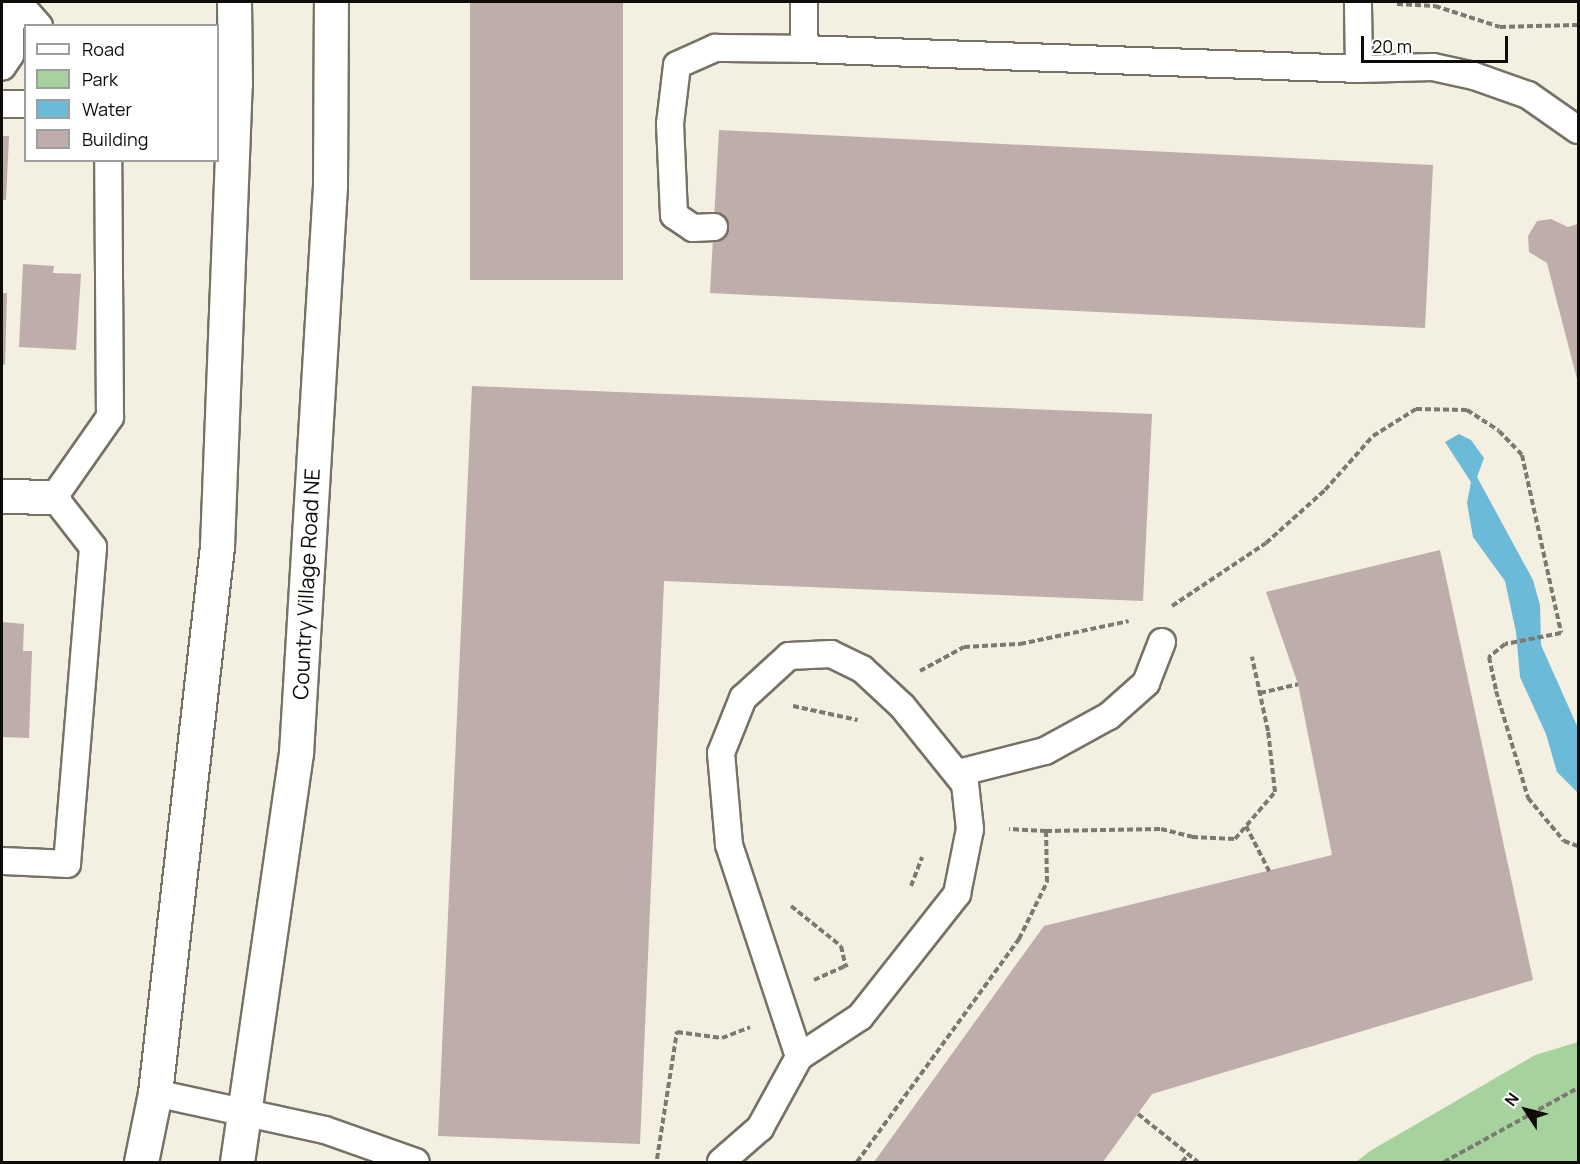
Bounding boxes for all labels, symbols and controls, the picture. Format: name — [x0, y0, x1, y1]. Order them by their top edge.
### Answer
legend — [24, 24, 219, 162]
scale bar — [1364, 24, 1511, 62]
text: 20 m — [1372, 34, 1412, 58]
text: Road — [82, 37, 125, 61]
text: Park — [82, 67, 118, 91]
text: Water — [82, 97, 132, 121]
text: Building — [82, 127, 148, 151]
street label: Country Village Road NE — [287, 468, 325, 700]
north arrow — [1496, 1080, 1556, 1140]
text: N — [1499, 1088, 1524, 1111]

